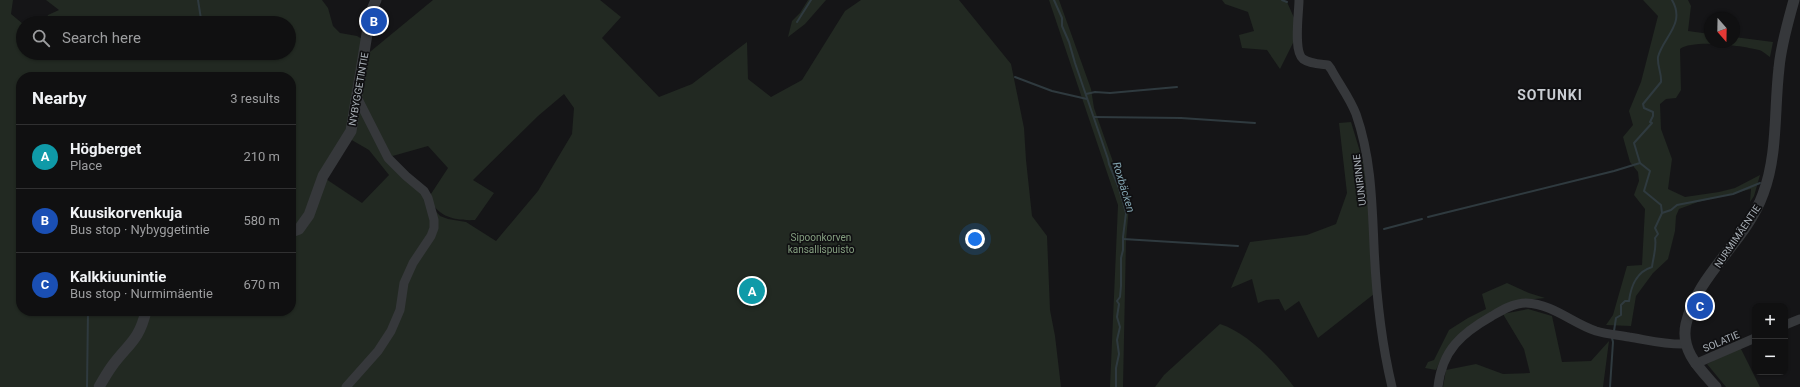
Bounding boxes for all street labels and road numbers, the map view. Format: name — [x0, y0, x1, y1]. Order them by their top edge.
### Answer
street label: NYBYGGETINTIE — [347, 51, 370, 127]
street label: UUNIRINNE — [1351, 153, 1368, 206]
street label: NURMIMÄENTIE — [1711, 202, 1763, 270]
street label: SOLATIE — [1701, 329, 1741, 354]

